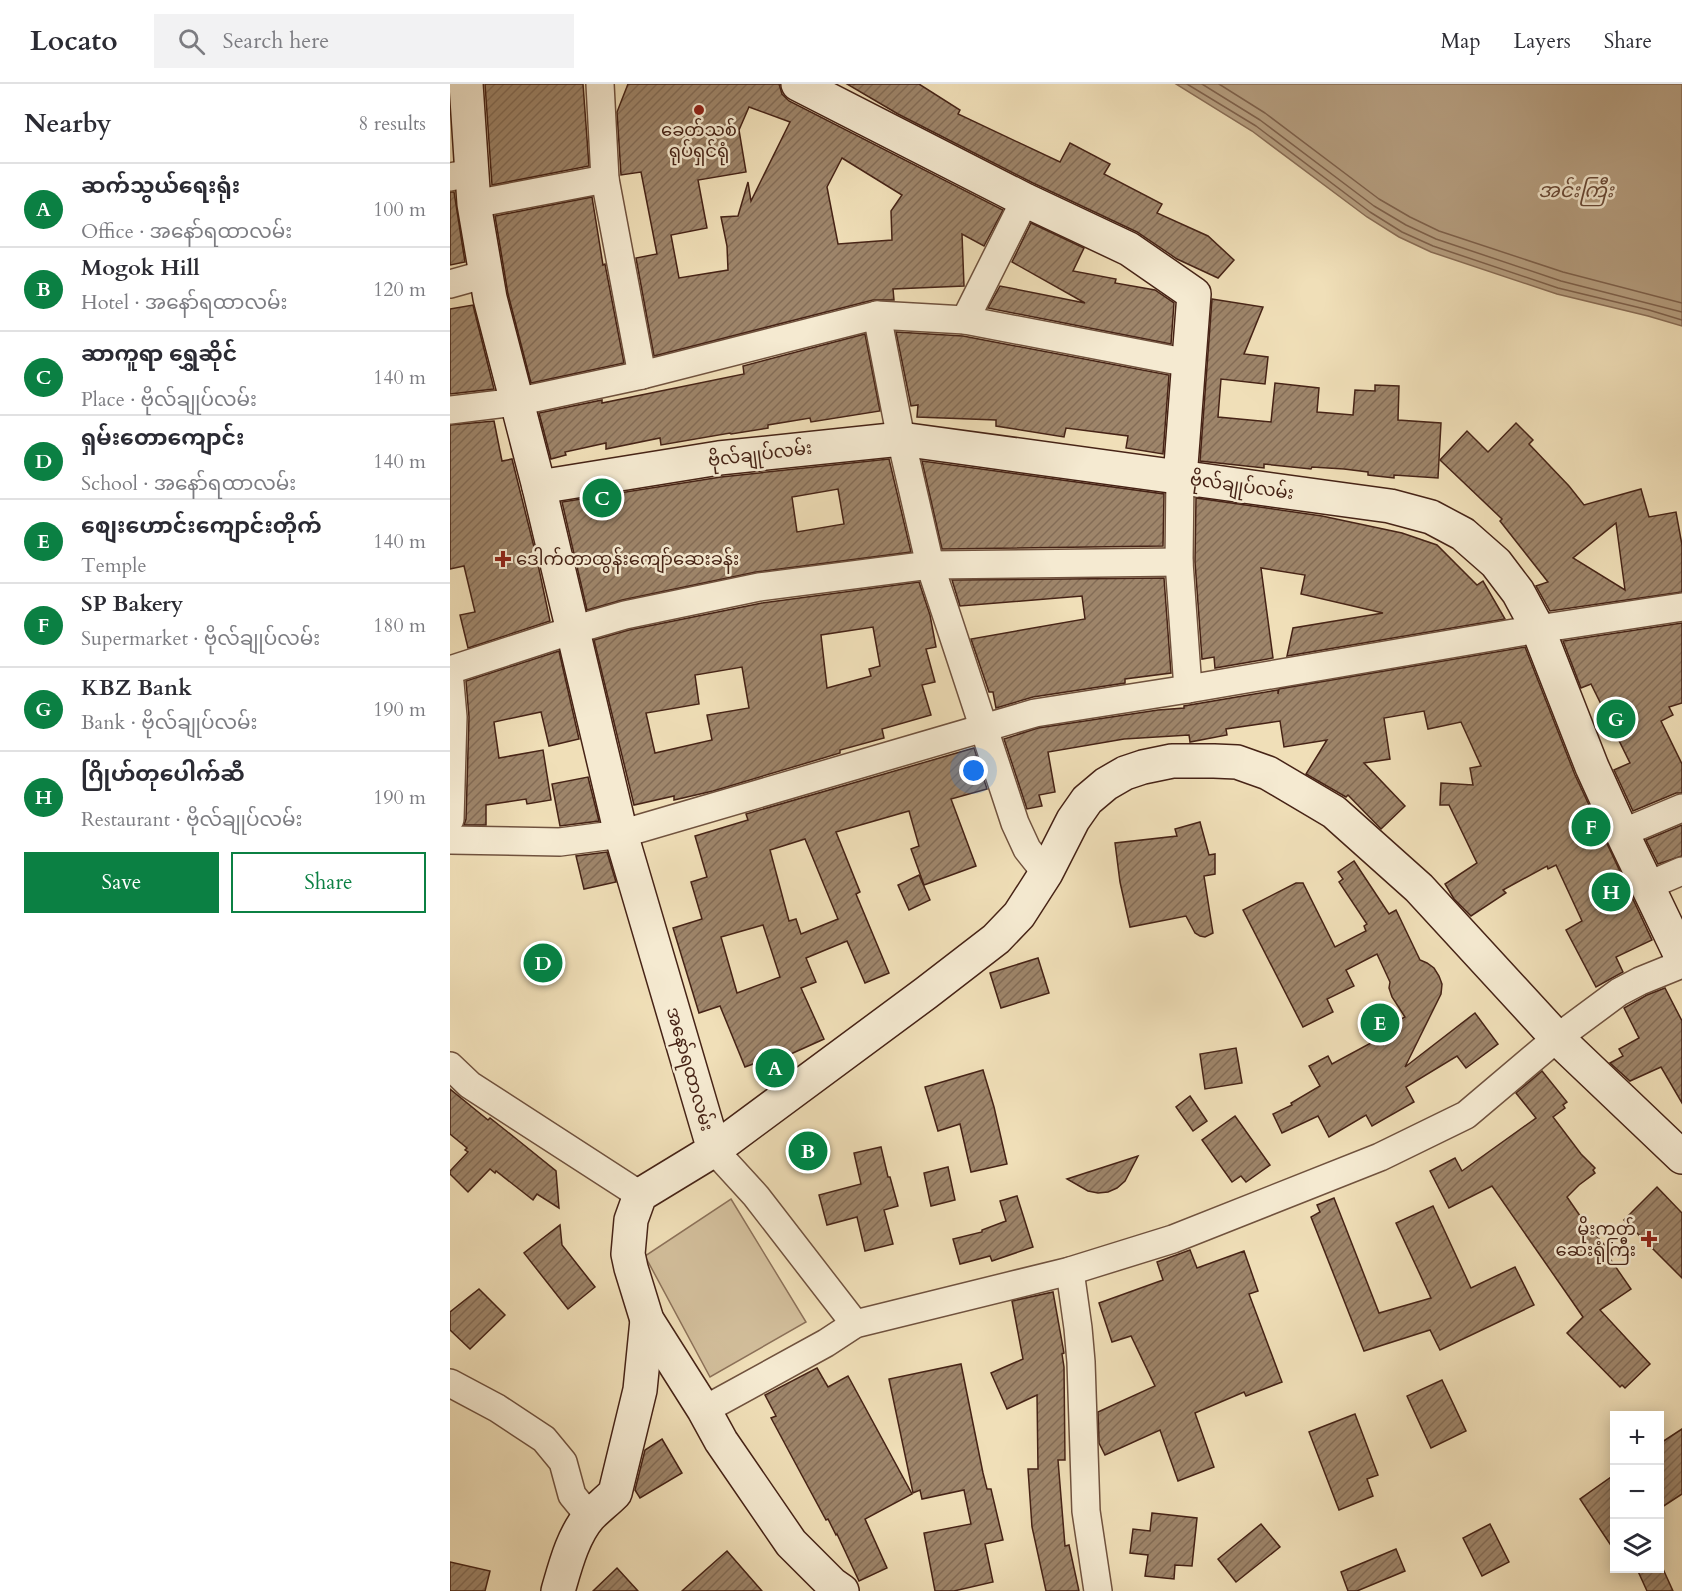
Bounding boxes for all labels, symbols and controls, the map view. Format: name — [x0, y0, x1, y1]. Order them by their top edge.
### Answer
search box — [154, 14, 574, 68]
text: Locato — [30, 22, 118, 60]
icon: search — [175, 25, 208, 58]
text: Search here — [223, 26, 329, 56]
text: Map — [1441, 27, 1481, 56]
text: Layers — [1514, 27, 1571, 56]
text: Share — [1604, 27, 1652, 56]
marker: ခေတ်သစ် ရုပ်‌ရှင်ရုံ — [692, 103, 706, 117]
text: Nearby — [24, 106, 112, 141]
text: 8 results — [358, 110, 426, 137]
place label: ခေတ်သစ် ရုပ်‌ရှင်ရုံ — [661, 117, 737, 166]
text: ဆက်သွယ်ရေးရုံး — [81, 171, 240, 201]
water label: အင်းကြီး — [1538, 176, 1615, 207]
text: A — [36, 196, 51, 223]
text: 100 m — [373, 196, 426, 223]
text: Office · အ‌နော်‌ရထာလမ်း — [81, 218, 292, 245]
text: Mogok Hill — [81, 253, 200, 283]
text: B — [36, 276, 51, 303]
text: 120 m — [373, 276, 426, 303]
text: Hotel · အ‌နော်‌ရထာလမ်း — [81, 289, 287, 316]
text: ဆာကူရာ ရွှေဆိုင် — [81, 339, 237, 369]
text: C — [36, 364, 51, 391]
text: 140 m — [373, 364, 426, 391]
text: Place · ဗိုလ်‌ချုပ်‌လမ်း — [81, 386, 257, 413]
text: ရှမ်းတောကျောင်း — [81, 423, 244, 453]
street label: ဗိုလ်‌ချုပ်‌လမ်း — [706, 434, 814, 475]
text: D — [35, 448, 52, 475]
text: 140 m — [373, 448, 426, 475]
street label: ဗိုလ်‌ချုပ်‌လမ်း — [1188, 465, 1296, 508]
text: School · အ‌နော်‌ရထာလမ်း — [81, 470, 296, 497]
pin: C — [582, 476, 622, 520]
text: စျေးဟောင်းကျောင်းတိုက် — [81, 511, 322, 541]
text: E — [37, 528, 50, 555]
text: 140 m — [373, 528, 426, 555]
place label: ဒေါက်တာထွန်းကျော်ဆေးခန်း — [516, 546, 739, 574]
marker: ဒေါက်တာထွန်းကျော်ဆေးခန်း — [494, 550, 512, 568]
text: Temple — [81, 552, 146, 579]
text: SP Bakery — [81, 589, 183, 619]
text: F — [38, 612, 49, 639]
text: 180 m — [373, 612, 426, 639]
text: Supermarket · ဗိုလ်‌ချုပ်‌လမ်း — [81, 625, 320, 652]
text: KBZ Bank — [81, 673, 192, 703]
text: G — [35, 696, 52, 723]
text: 190 m — [373, 696, 426, 723]
pin: G — [1596, 696, 1636, 742]
text: Bank · ဗိုလ်‌ချုပ်‌လမ်း — [81, 709, 258, 736]
your location — [959, 756, 988, 785]
text: ဂြိုဟ်တုပေါက်ဆီ — [81, 759, 245, 789]
text: H — [35, 784, 52, 811]
text: 190 m — [373, 784, 426, 811]
pin: F — [1572, 804, 1610, 850]
text: Restaurant · ဗိုလ်‌ချုပ်‌လမ်း — [81, 806, 302, 833]
button: Save — [24, 852, 219, 913]
button: Share — [231, 852, 426, 913]
pin: H — [1592, 870, 1630, 914]
pin: D — [524, 940, 562, 986]
pin: E — [1360, 1000, 1400, 1046]
street label: အ‌နော်‌ရထာလမ်း — [658, 1004, 720, 1135]
pin: A — [756, 1046, 794, 1090]
pin: B — [788, 1128, 828, 1174]
place label: မိုးကုတ်‌ ‌ဆေးရုံကြီး — [1556, 1215, 1636, 1265]
marker: မိုးကုတ်‌ ‌ဆေးရုံကြီး — [1640, 1230, 1658, 1248]
map controls — [1610, 1411, 1664, 1573]
button: + — [1610, 1411, 1664, 1465]
button: − — [1610, 1465, 1664, 1519]
button: layers — [1610, 1519, 1664, 1573]

